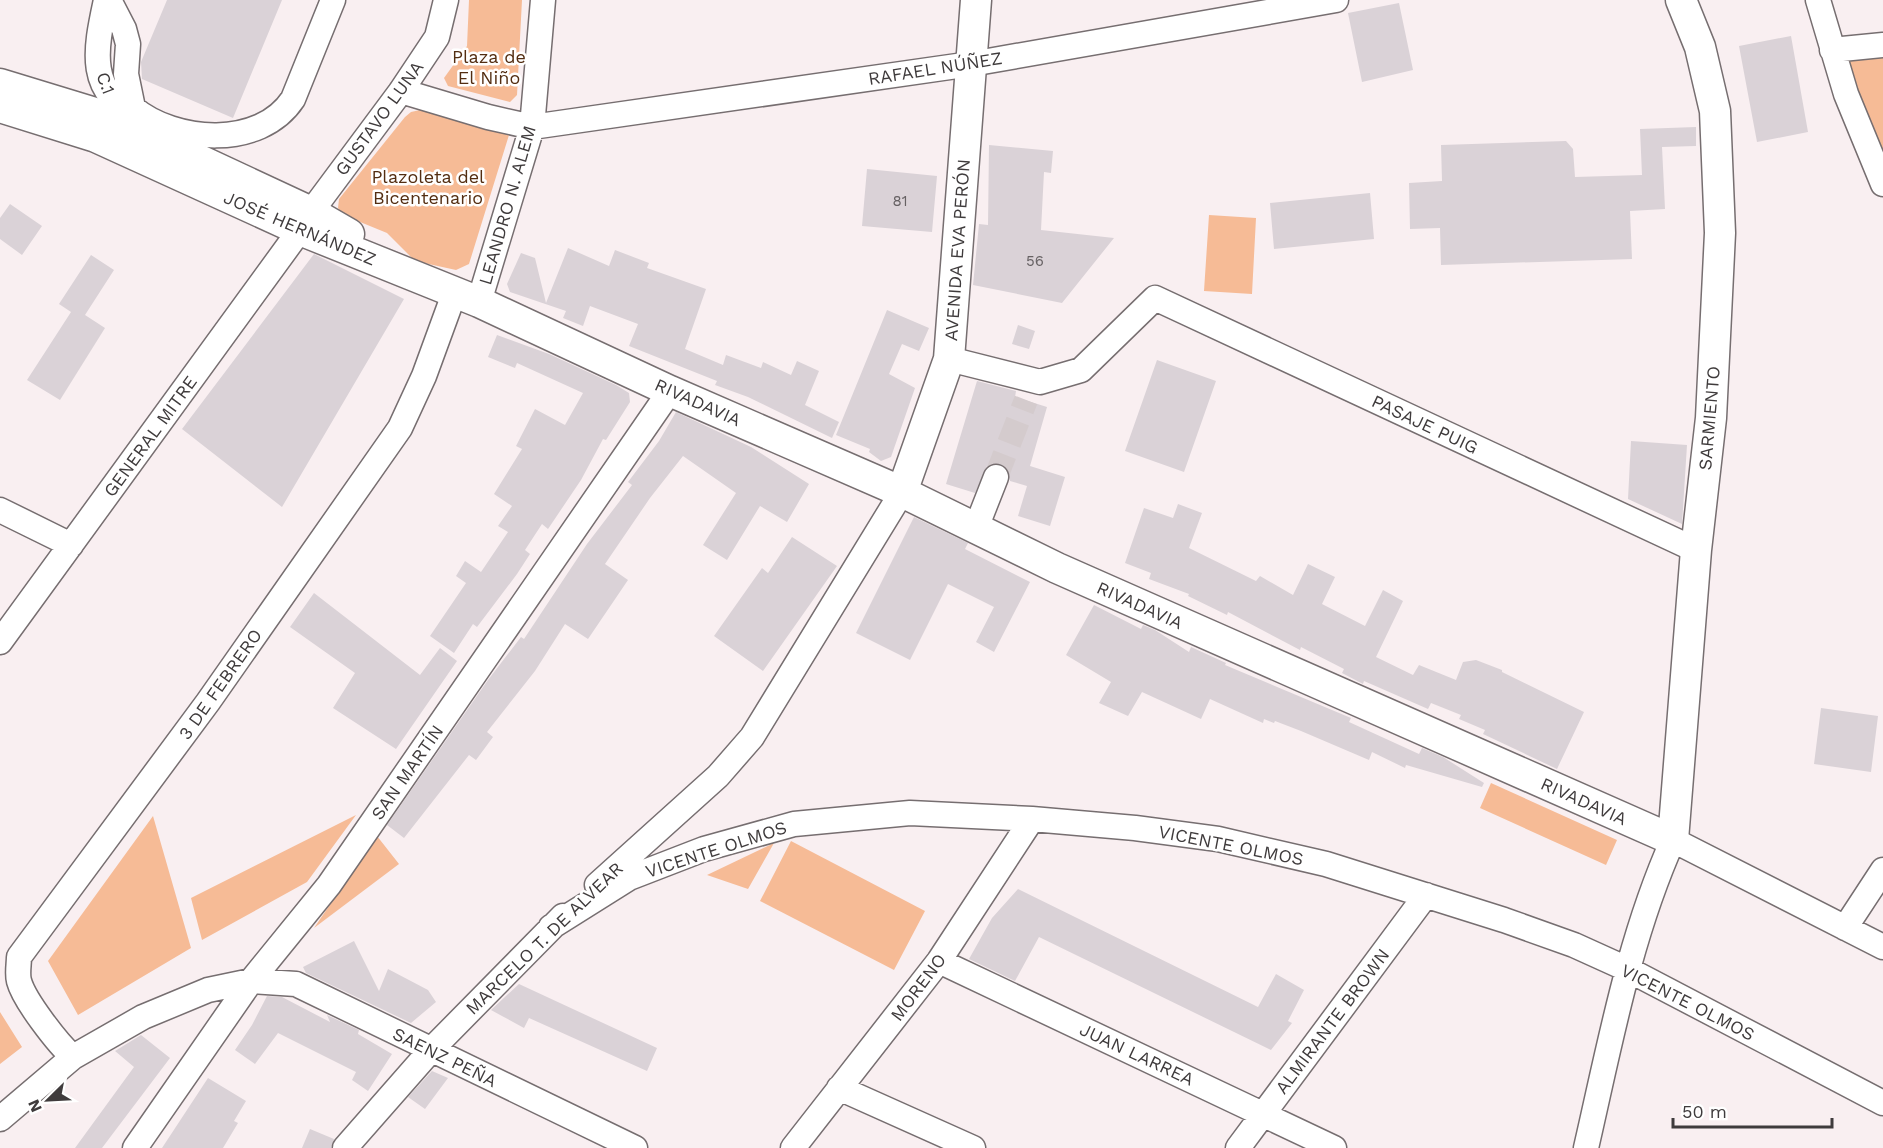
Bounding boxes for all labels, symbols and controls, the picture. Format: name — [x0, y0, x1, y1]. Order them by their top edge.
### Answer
park label: Plaza de El Niño — [452, 46, 526, 88]
street label: RAFAEL NÚÑEZ — [867, 47, 1003, 89]
street label: GUSTAVO LUNA — [330, 57, 428, 179]
street label: C.1 — [92, 69, 120, 97]
street label: LEANDRO N. ALEM — [474, 123, 540, 287]
street label: AVENIDA EVA PERÓN — [940, 158, 974, 342]
park label: Plazoleta del Bicentenario — [371, 166, 485, 208]
street label: JOSÉ HERNÁNDEZ — [221, 186, 379, 270]
house number: 81 — [892, 192, 908, 210]
house number: 56 — [1026, 252, 1044, 270]
street label: SARMIENTO — [1694, 365, 1724, 471]
street label: GENERAL MITRE — [99, 371, 201, 501]
street label: RIVADAVIA — [652, 374, 744, 430]
street label: PASAJE PUIG — [1368, 390, 1482, 458]
street label: RIVADAVIA — [1094, 577, 1186, 633]
street label: 3 DE FEBRERO — [174, 625, 266, 743]
street label: SAN MARTÍN — [367, 721, 447, 823]
street label: RIVADAVIA — [1538, 773, 1630, 829]
street label: VICENTE OLMOS — [643, 816, 789, 882]
street label: VICENTE OLMOS — [1157, 821, 1305, 869]
street label: MARCELO T. DE ALVEAR — [461, 857, 627, 1019]
street label: ALMIRANTE BROWN — [1271, 944, 1393, 1098]
street label: MORENO — [886, 949, 950, 1025]
street label: VICENTE OLMOS — [1618, 959, 1758, 1045]
street label: JUAN LARREA — [1077, 1018, 1198, 1090]
street label: SAENZ PEÑA — [390, 1023, 500, 1091]
north arrow — [18, 1070, 78, 1130]
scale bar — [1673, 1091, 1832, 1129]
text: N — [24, 1097, 46, 1115]
text: 50 m — [1682, 1101, 1727, 1122]

